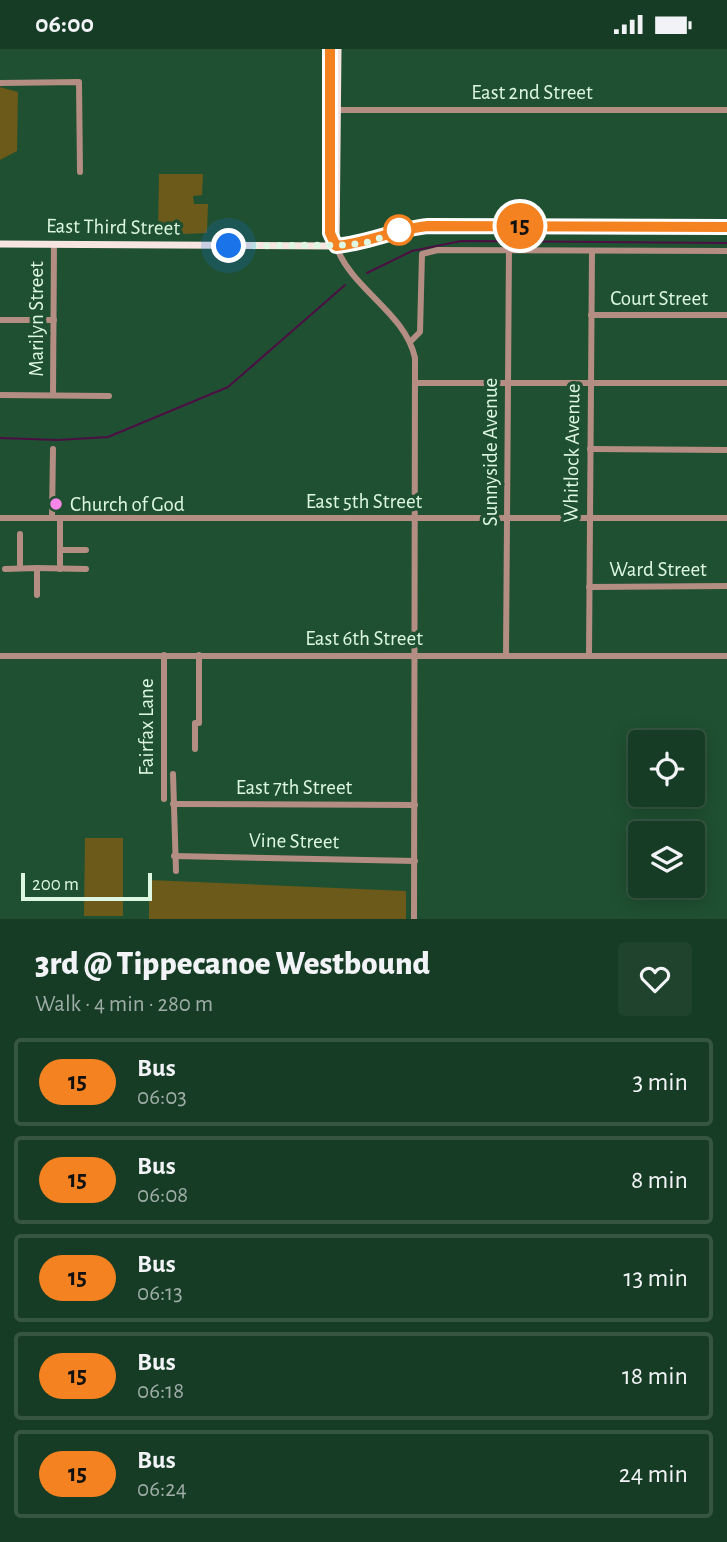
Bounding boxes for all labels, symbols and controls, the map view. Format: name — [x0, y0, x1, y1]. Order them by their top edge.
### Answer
text: 06:00 — [35, 11, 94, 37]
street label: East 2nd Street — [471, 82, 593, 103]
line badge: 15 — [489, 203, 552, 249]
text: 15 — [510, 214, 530, 238]
street label: East Third Street — [46, 215, 180, 239]
unlabelled marker — [384, 215, 414, 245]
your location — [211, 228, 246, 263]
street label: Marilyn Street — [26, 261, 47, 377]
street label: Court Street — [610, 288, 708, 309]
street label: Sunnyside Avenue — [480, 378, 501, 526]
street label: Whitlock Avenue — [560, 383, 584, 523]
street label: East 5th Street — [306, 491, 423, 512]
place label: Church of God — [70, 494, 185, 515]
marker: Church of God — [48, 496, 64, 512]
street label: Ward Street — [609, 559, 707, 580]
street label: East 6th Street — [305, 628, 423, 649]
street label: Fairfax Lane — [136, 678, 157, 776]
map controls — [628, 730, 705, 898]
button: locate — [628, 730, 705, 807]
street label: East 7th Street — [236, 777, 353, 798]
button: layers — [628, 821, 705, 898]
street label: Vine Street — [249, 830, 340, 852]
scale bar — [21, 870, 152, 902]
text: 200 m — [32, 875, 79, 894]
button: heart — [618, 942, 692, 1016]
text: 3rd @ Tippecanoe Westbound — [35, 948, 430, 981]
text: Walk · 4 min · 280 m — [35, 993, 213, 1016]
text: Bus — [137, 1055, 176, 1081]
text: 3 min — [632, 1069, 688, 1095]
text: 15 — [68, 1070, 87, 1094]
text: 06:03 — [137, 1086, 187, 1109]
text: Bus — [137, 1153, 176, 1179]
text: 8 min — [631, 1167, 688, 1193]
text: 15 — [68, 1168, 87, 1192]
text: 06:08 — [137, 1184, 188, 1207]
text: Bus — [137, 1251, 176, 1277]
text: 13 min — [624, 1265, 688, 1291]
text: 15 — [68, 1266, 87, 1290]
text: 06:13 — [137, 1282, 183, 1305]
text: Bus — [137, 1349, 176, 1375]
text: 18 min — [622, 1363, 688, 1389]
text: 15 — [68, 1364, 87, 1388]
text: 06:18 — [137, 1380, 184, 1403]
text: Bus — [137, 1447, 176, 1473]
text: 24 min — [619, 1461, 688, 1487]
text: 15 — [68, 1462, 87, 1486]
text: 06:24 — [137, 1478, 187, 1501]

